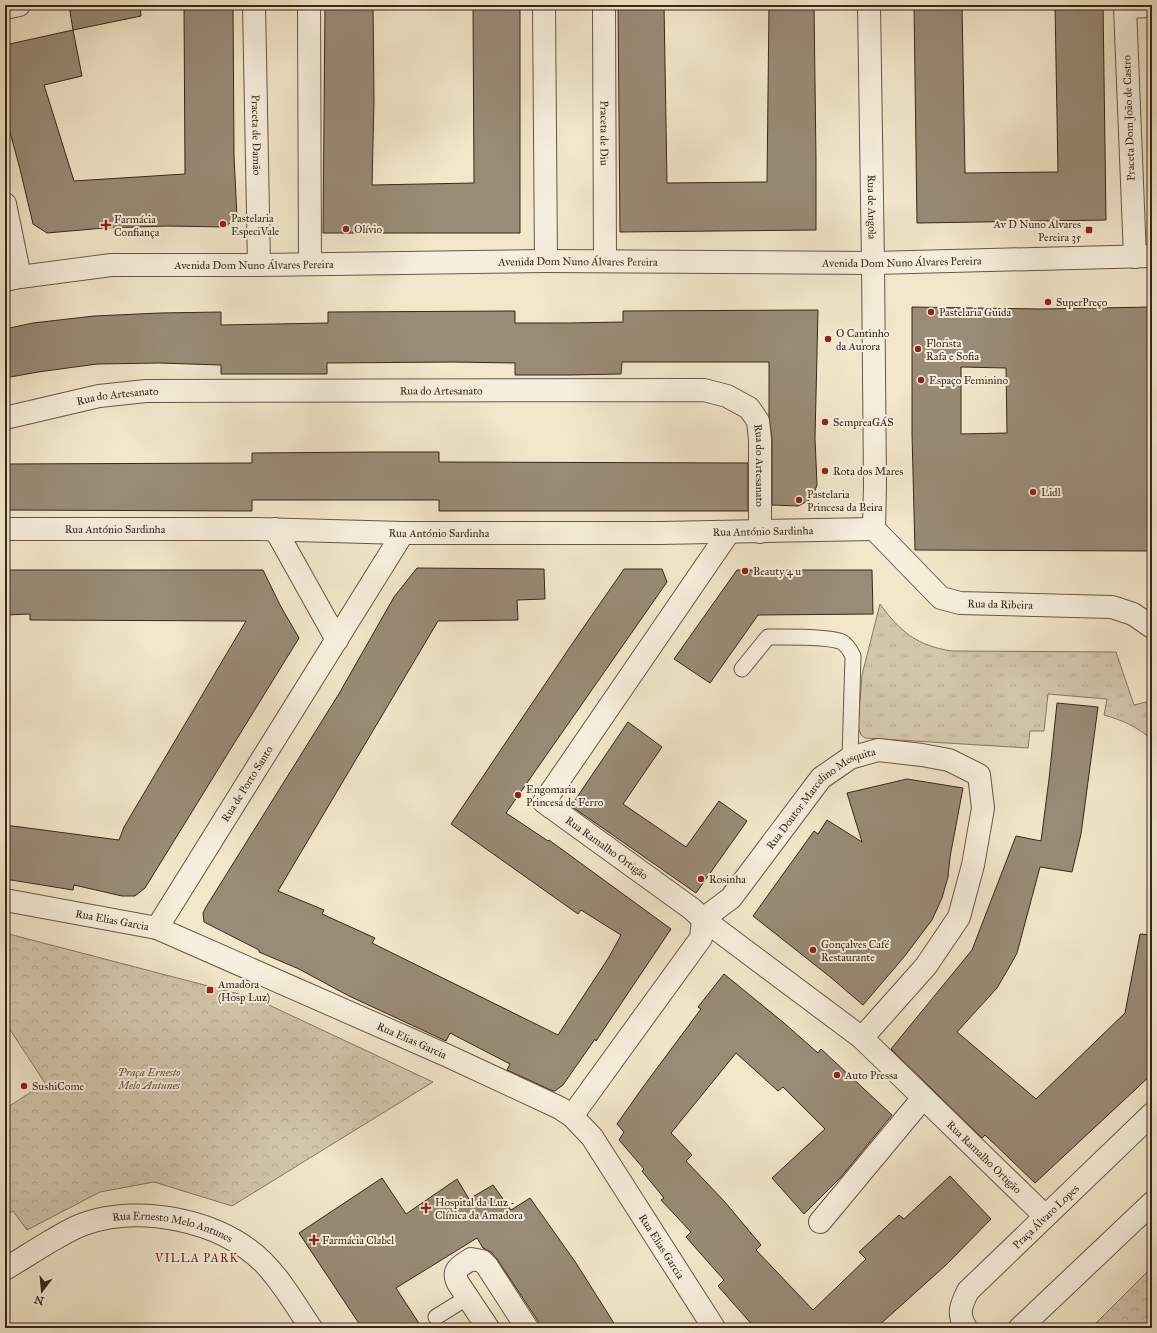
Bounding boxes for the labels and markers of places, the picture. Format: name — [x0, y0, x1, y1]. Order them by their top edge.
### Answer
place label: Pastelaria EspeciVale — [231, 212, 280, 238]
place label: Farmácia Confiança — [114, 213, 160, 239]
place label: Av D Nuno Álvares Pereira 35 — [993, 218, 1081, 244]
marker: Pastelaria EspeciVale — [218, 219, 228, 229]
marker: Farmácia Confiança — [101, 220, 111, 230]
place label: Olívio — [354, 223, 383, 236]
marker: Olívio — [341, 224, 351, 234]
marker: Av D Nuno Álvares Pereira 35 — [1084, 225, 1094, 235]
place label: SuperPreço — [1056, 296, 1108, 309]
marker: SuperPreço — [1043, 297, 1053, 307]
place label: Pastelaria Guida — [939, 306, 1011, 319]
marker: Pastelaria Guida — [926, 307, 936, 317]
place label: O Cantinho da Aurora — [836, 327, 890, 353]
marker: O Cantinho da Aurora — [823, 334, 833, 344]
place label: Florista Rafa e Sofia — [926, 337, 979, 363]
marker: Florista Rafa e Sofia — [913, 344, 923, 354]
place label: Espaço Feminino — [929, 374, 1008, 387]
marker: Espaço Feminino — [916, 375, 926, 385]
place label: SempreaGÁS — [833, 416, 894, 429]
marker: SempreaGÁS — [820, 417, 830, 427]
place label: Rota dos Mares — [833, 465, 903, 478]
marker: Rota dos Mares — [820, 466, 830, 476]
place label: Lidl — [1041, 486, 1061, 499]
marker: Lidl — [1028, 487, 1038, 497]
place label: Pastelaria Princesa da Beira — [807, 488, 883, 514]
marker: Pastelaria Princesa da Beira — [794, 495, 804, 505]
place label: Beauty 4 u — [753, 565, 801, 578]
marker: Beauty 4 u — [740, 566, 750, 576]
place label: Engomaria Princesa de Ferro — [526, 783, 604, 809]
marker: Engomaria Princesa de Ferro — [513, 790, 523, 800]
place label: Rosinha — [709, 873, 746, 886]
marker: Rosinha — [696, 874, 706, 884]
place label: Gonçalves Café Restaurante — [821, 938, 890, 964]
marker: Gonçalves Café Restaurante — [808, 945, 818, 955]
place label: Amadora (Hosp Luz) — [217, 978, 270, 1004]
marker: Amadora (Hosp Luz) — [205, 985, 215, 995]
place label: Auto Pressa — [844, 1069, 898, 1082]
marker: Auto Pressa — [832, 1070, 842, 1080]
place label: SushiCome — [32, 1080, 85, 1093]
marker: SushiCome — [19, 1081, 29, 1091]
place label: Hospital da Luz - Clínica da Amadora — [435, 1196, 523, 1222]
marker: Hospital da Luz - Clínica da Amadora — [420, 1202, 432, 1214]
place label: Farmácia Clabel — [322, 1234, 394, 1247]
marker: Farmácia Clabel — [309, 1235, 319, 1245]

